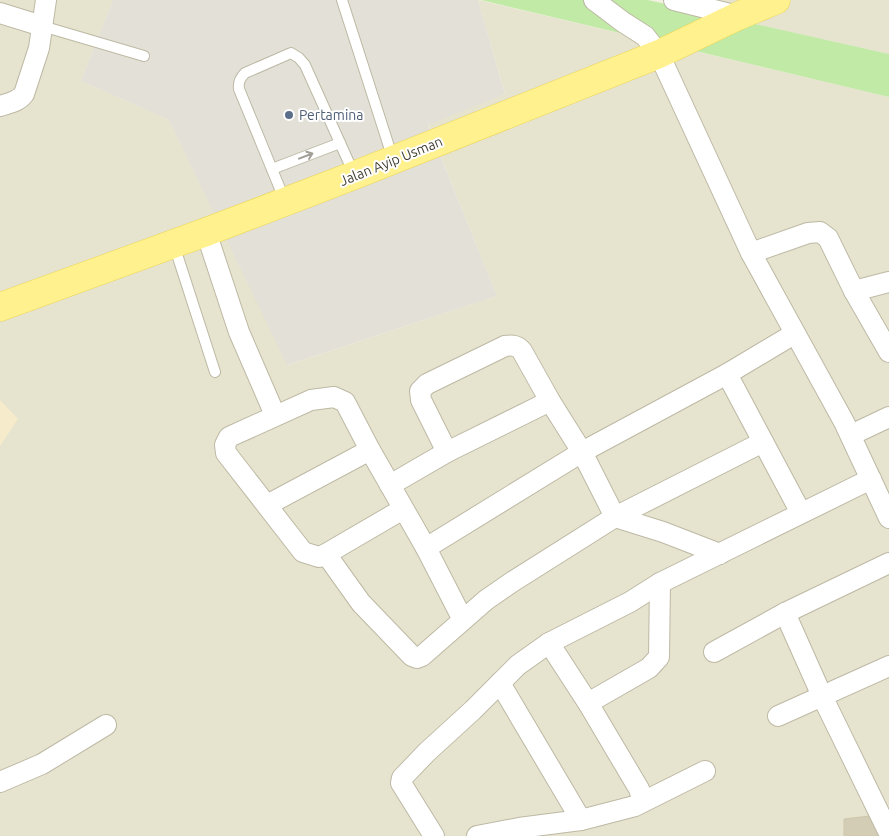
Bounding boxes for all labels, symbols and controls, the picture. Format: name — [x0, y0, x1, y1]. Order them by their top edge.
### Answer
place label: Pertamina — [299, 107, 363, 123]
marker: Pertamina — [283, 109, 295, 121]
street label: Jalan Ayip Usman — [337, 133, 445, 189]
one-way arrow — [298, 151, 313, 160]

